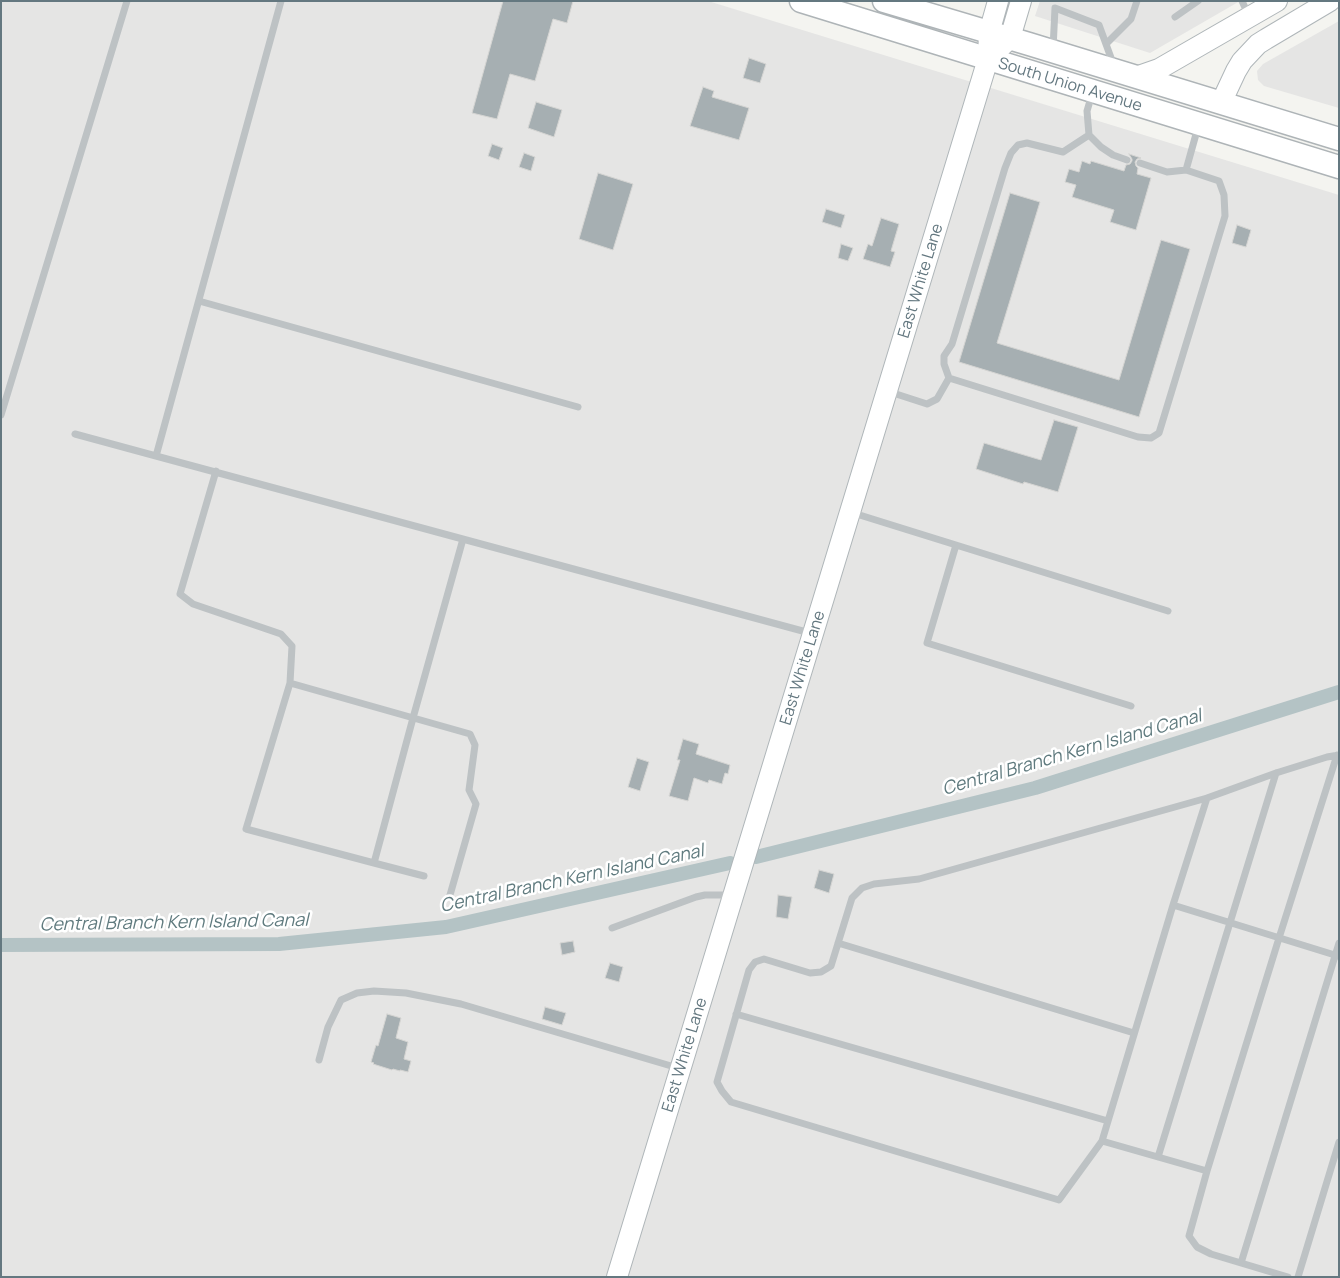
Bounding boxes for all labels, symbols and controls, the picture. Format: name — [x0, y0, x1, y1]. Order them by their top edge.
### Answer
street label: South Union Avenue — [996, 54, 1144, 116]
street label: East White Lane — [894, 221, 948, 341]
street label: East White Lane — [776, 608, 830, 728]
water label: Central Branch Kern Island Canal — [940, 706, 1204, 800]
water label: Central Branch Kern Island Canal — [438, 840, 706, 918]
water label: Central Branch Kern Island Canal — [39, 910, 309, 936]
street label: East White Lane — [658, 995, 712, 1115]

